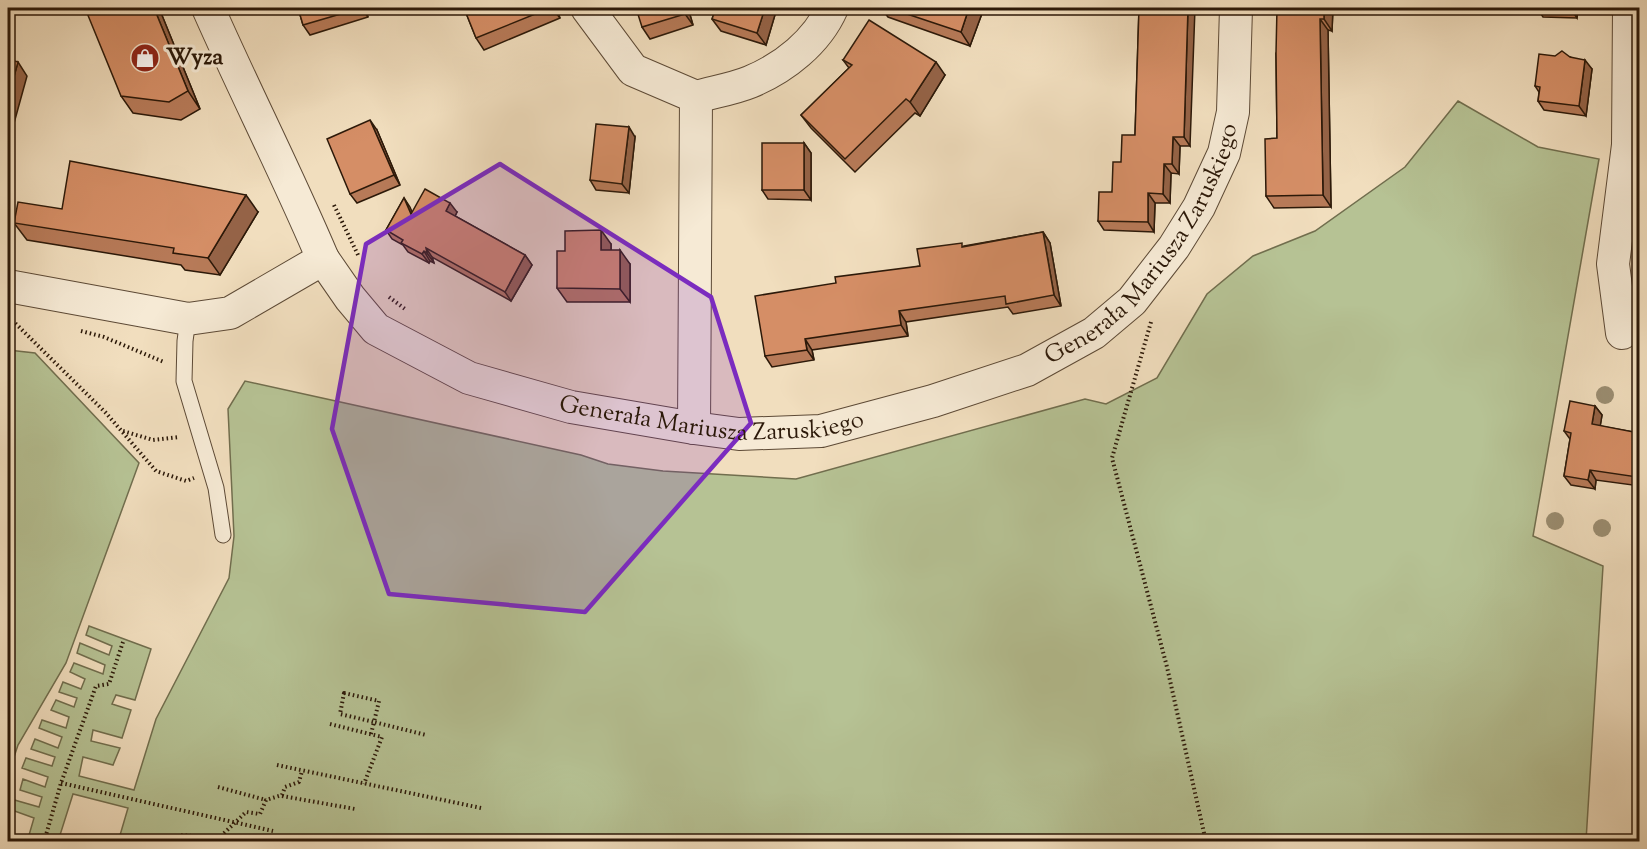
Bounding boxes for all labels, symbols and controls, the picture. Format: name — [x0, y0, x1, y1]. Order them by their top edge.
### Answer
place label: Wyza — [166, 41, 224, 75]
shop icon: Wyza — [129, 42, 161, 74]
street label: Generała Mariusza Zaruskiego — [1039, 120, 1247, 374]
street label: Generała Mariusza Zaruskiego — [555, 387, 868, 451]

